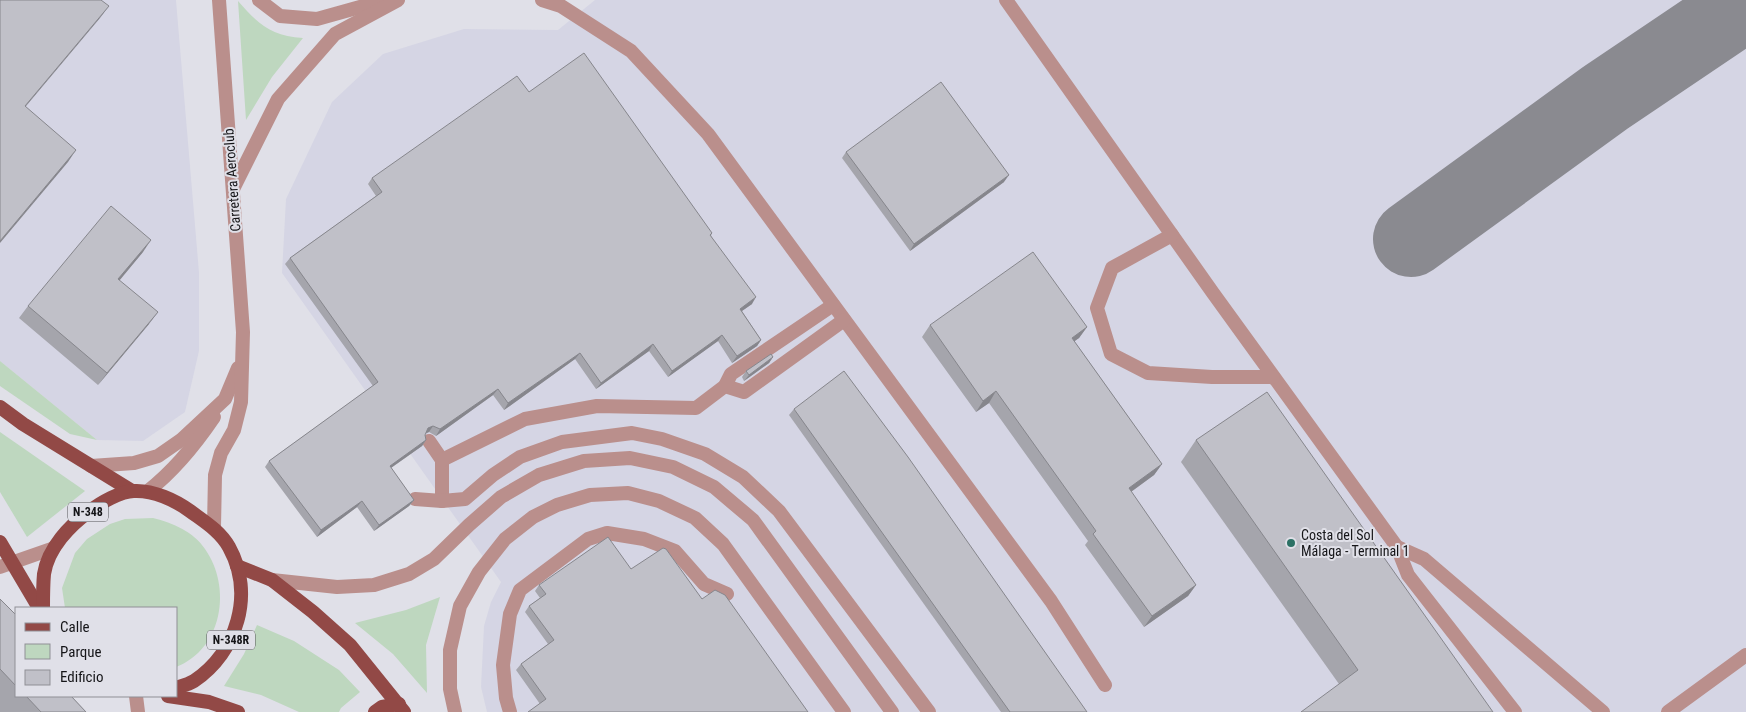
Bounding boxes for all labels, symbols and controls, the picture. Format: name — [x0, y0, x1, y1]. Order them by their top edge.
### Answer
street label: Carretera Aeroclub — [220, 128, 244, 232]
road number: N-348 — [68, 502, 108, 522]
place label: Costa del Sol Málaga - Terminal 1 — [1301, 527, 1409, 559]
marker: Costa del Sol Málaga - Terminal 1 — [1285, 537, 1297, 549]
legend — [15, 607, 178, 697]
text: Calle — [60, 618, 90, 636]
road number: N-348R — [207, 630, 255, 650]
text: Parque — [60, 643, 102, 661]
text: Edificio — [60, 668, 103, 686]

